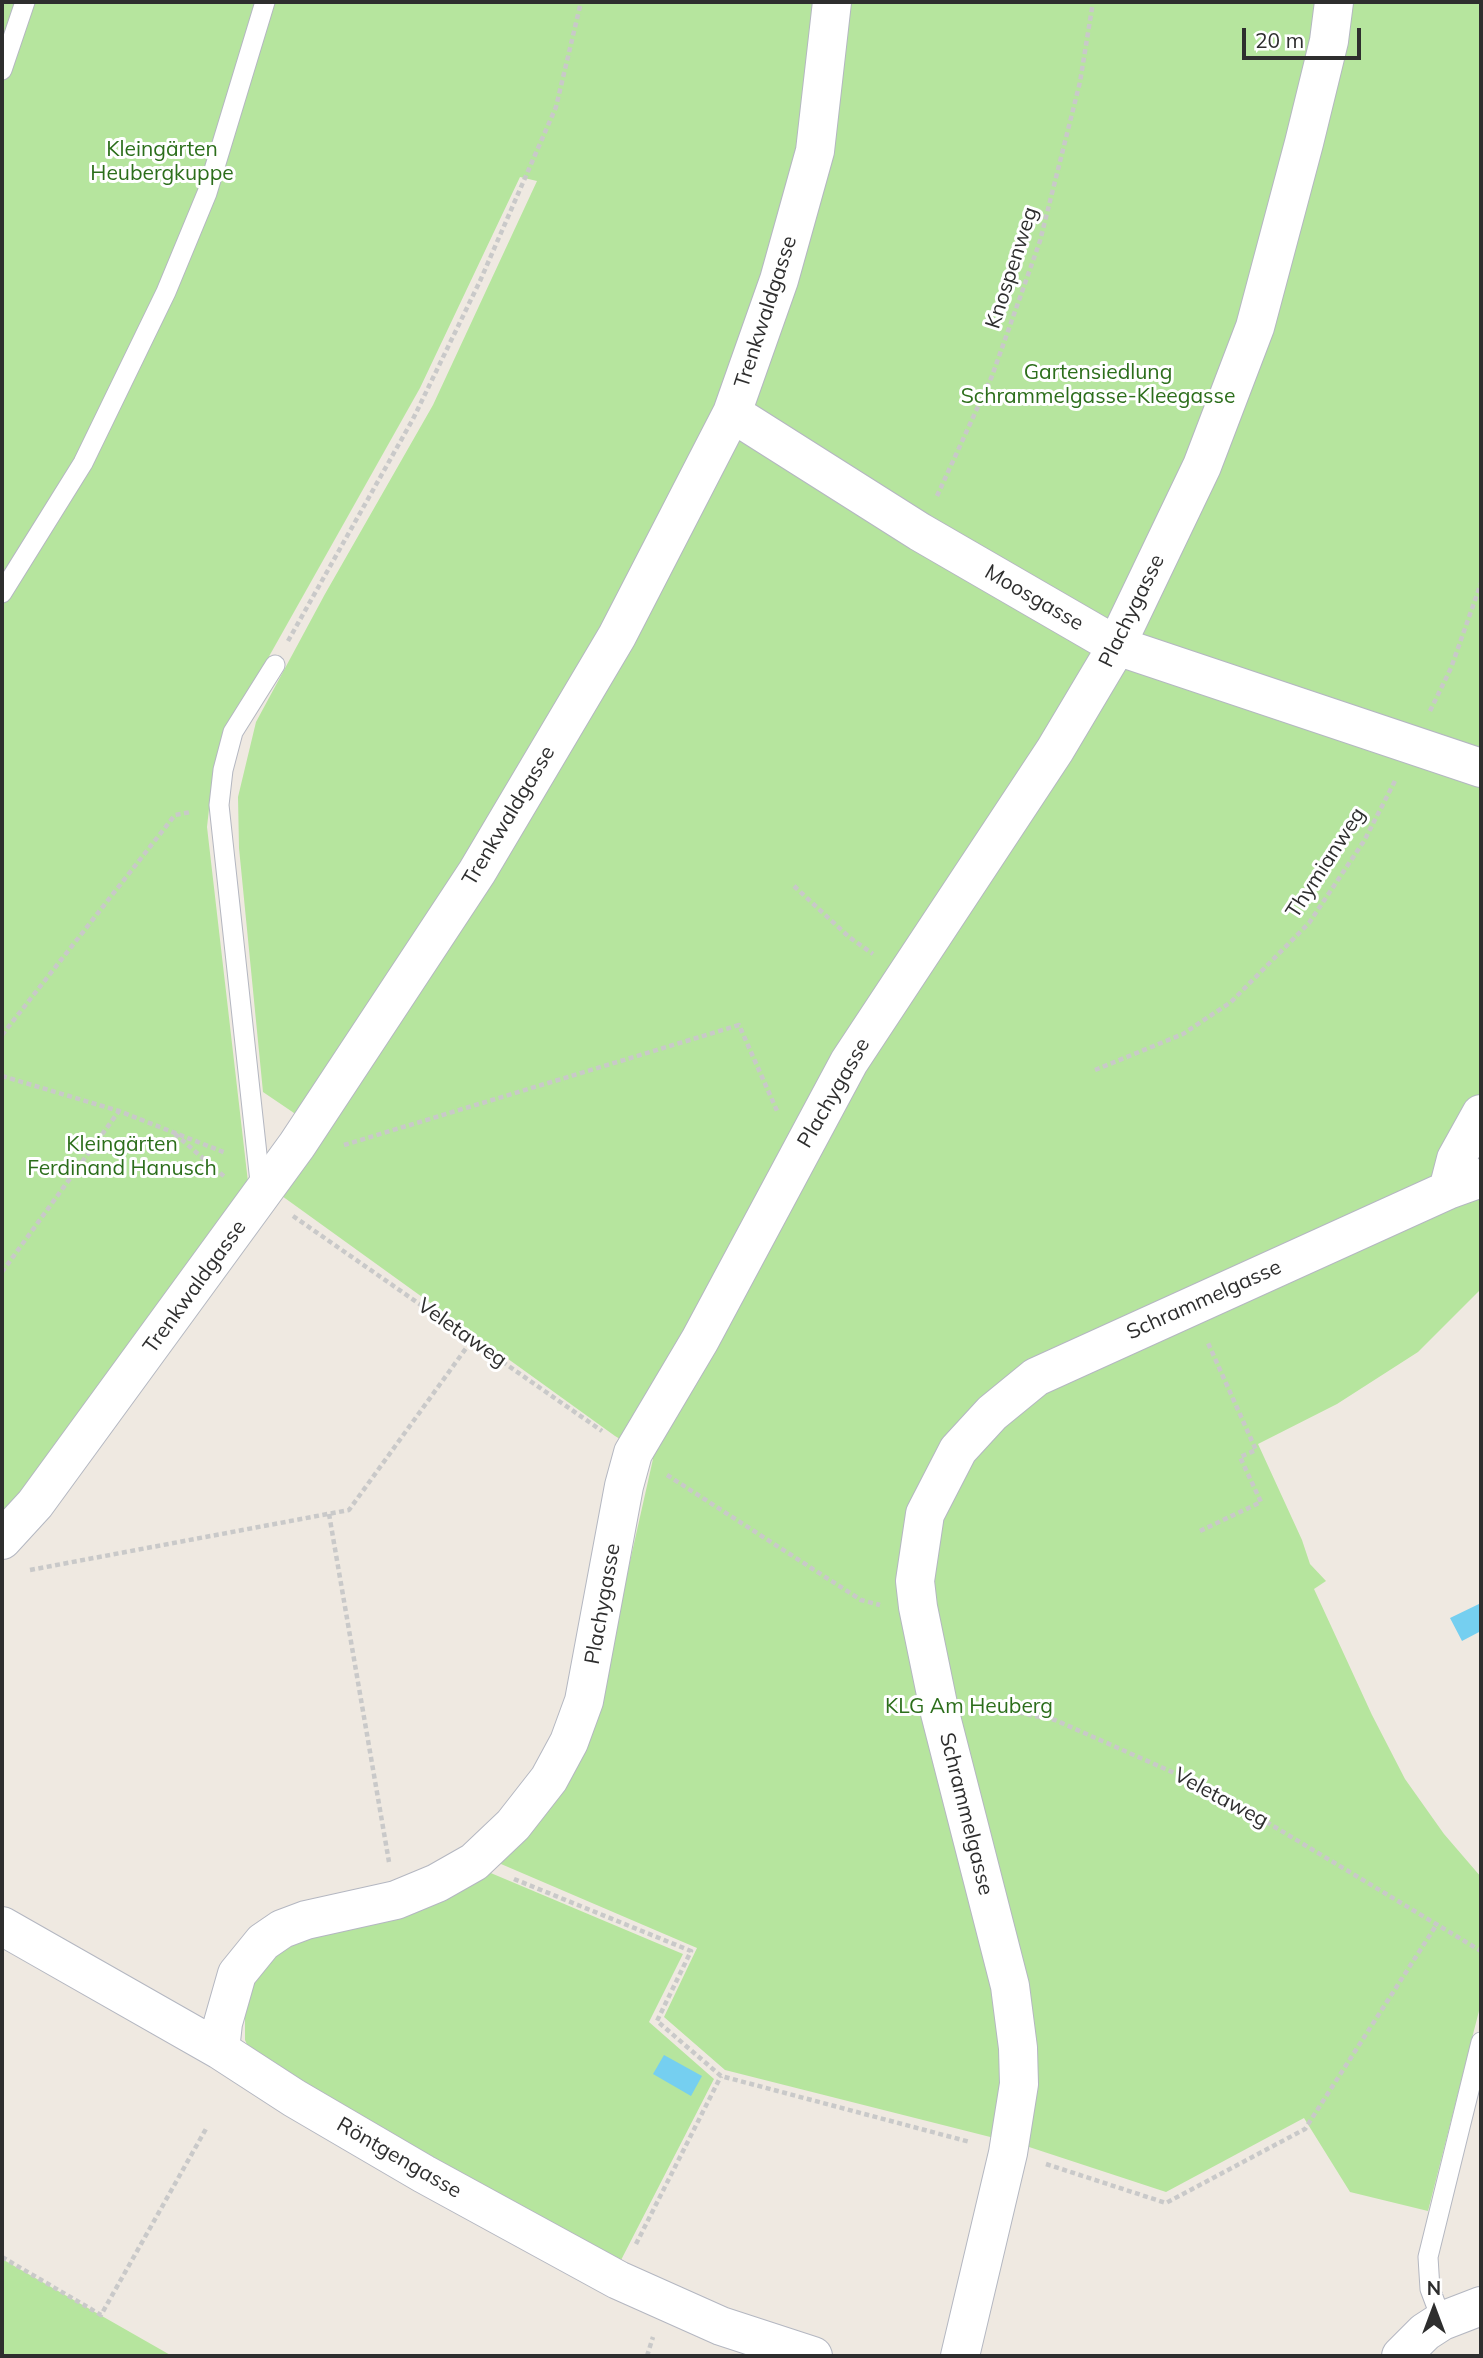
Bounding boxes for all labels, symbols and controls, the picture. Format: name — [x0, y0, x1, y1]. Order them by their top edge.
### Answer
scale bar — [1245, 14, 1364, 58]
text: 20 m — [1255, 27, 1304, 53]
park label: Kleingärten Heubergkuppe — [90, 137, 234, 187]
street label: Knospenweg — [980, 204, 1044, 332]
street label: Trenkwaldgasse — [730, 233, 802, 391]
park label: Gartensiedlung Schrammelgasse-Kleegasse — [961, 360, 1235, 410]
street label: Plachygasse — [1094, 550, 1170, 672]
street label: Moosgasse — [980, 560, 1088, 636]
street label: Trenkwaldgasse — [457, 742, 561, 890]
street label: Thymianweg — [1281, 803, 1371, 923]
street label: Plachygasse — [792, 1034, 876, 1152]
park label: Kleingärten Ferdinand Hanusch — [27, 1132, 217, 1182]
street label: Trenkwaldgasse — [138, 1215, 252, 1359]
street label: Schrammelgasse — [1123, 1255, 1285, 1345]
street label: Veletaweg — [412, 1293, 512, 1373]
street label: Plachygasse — [580, 1542, 626, 1666]
park label: KLG Am Heuberg — [885, 1694, 1053, 1720]
street label: Schrammelgasse — [934, 1730, 998, 1898]
street label: Veletaweg — [1169, 1763, 1273, 1833]
street label: Röntgengasse — [332, 2112, 466, 2204]
north arrow — [1399, 2274, 1469, 2344]
text: N — [1427, 2276, 1441, 2300]

